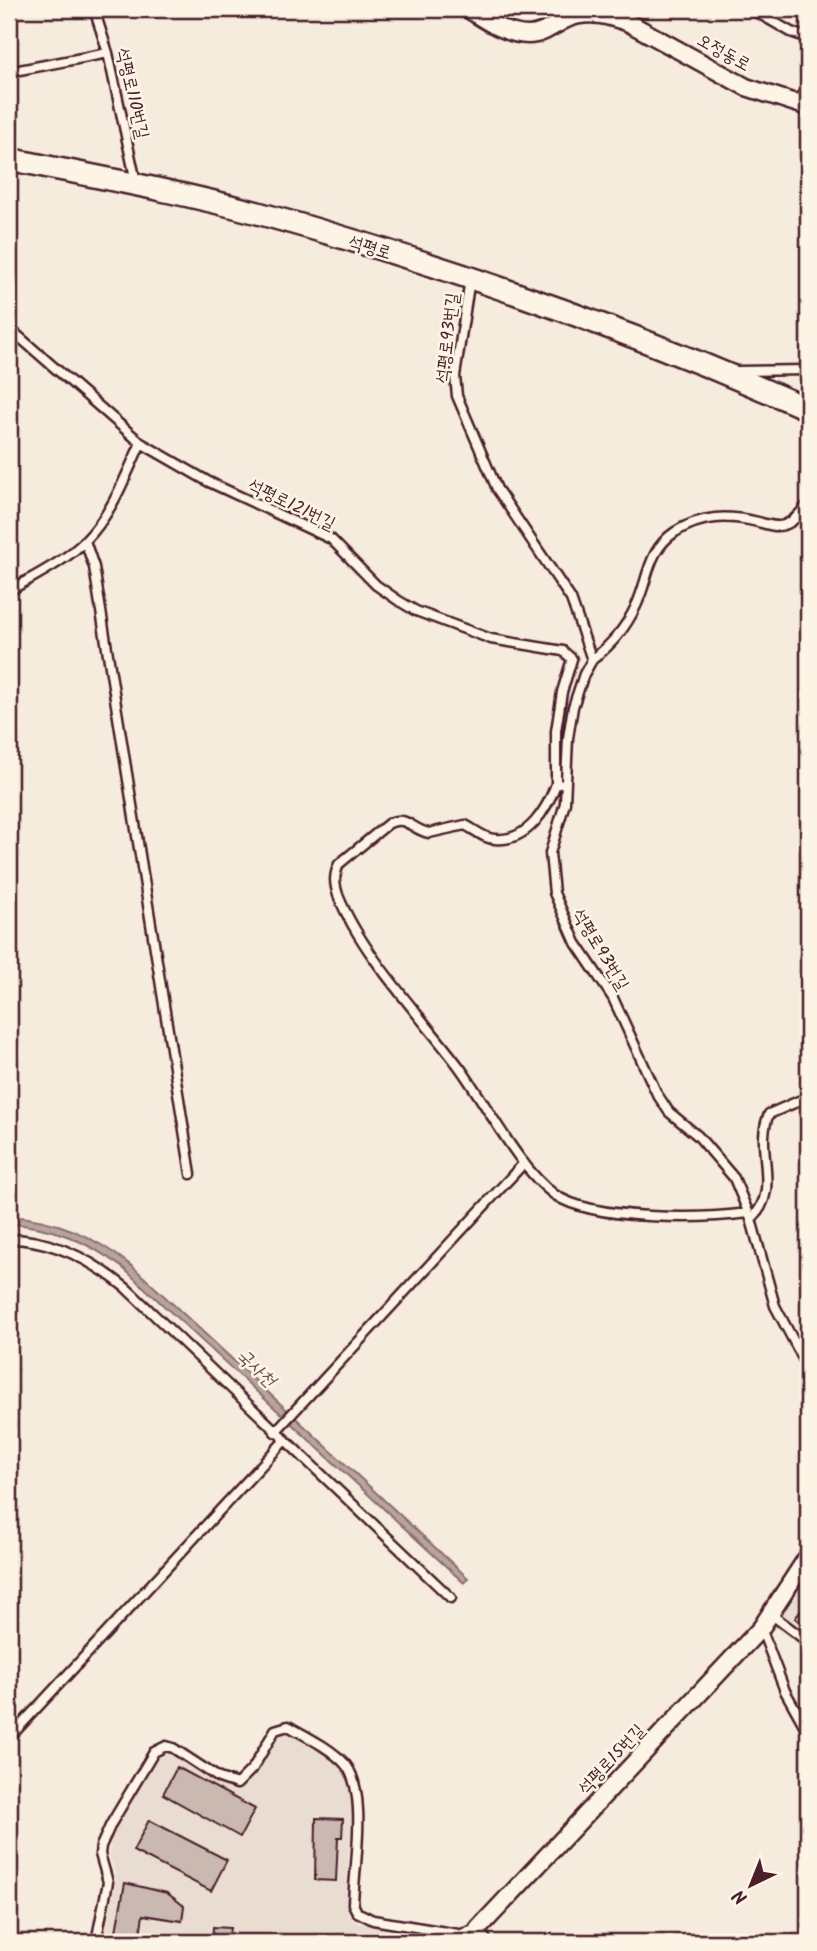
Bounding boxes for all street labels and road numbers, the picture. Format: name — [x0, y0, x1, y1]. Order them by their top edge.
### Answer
street label: 오정동로 — [691, 27, 756, 80]
street label: 석평로110번길 — [107, 45, 156, 142]
street label: 석평로 — [345, 228, 395, 269]
street label: 석평로93번길 — [429, 291, 469, 385]
street label: 석평로121번길 — [243, 472, 340, 539]
street label: 석평로93번길 — [564, 903, 636, 997]
street label: 석평로15번길 — [572, 1718, 653, 1802]

